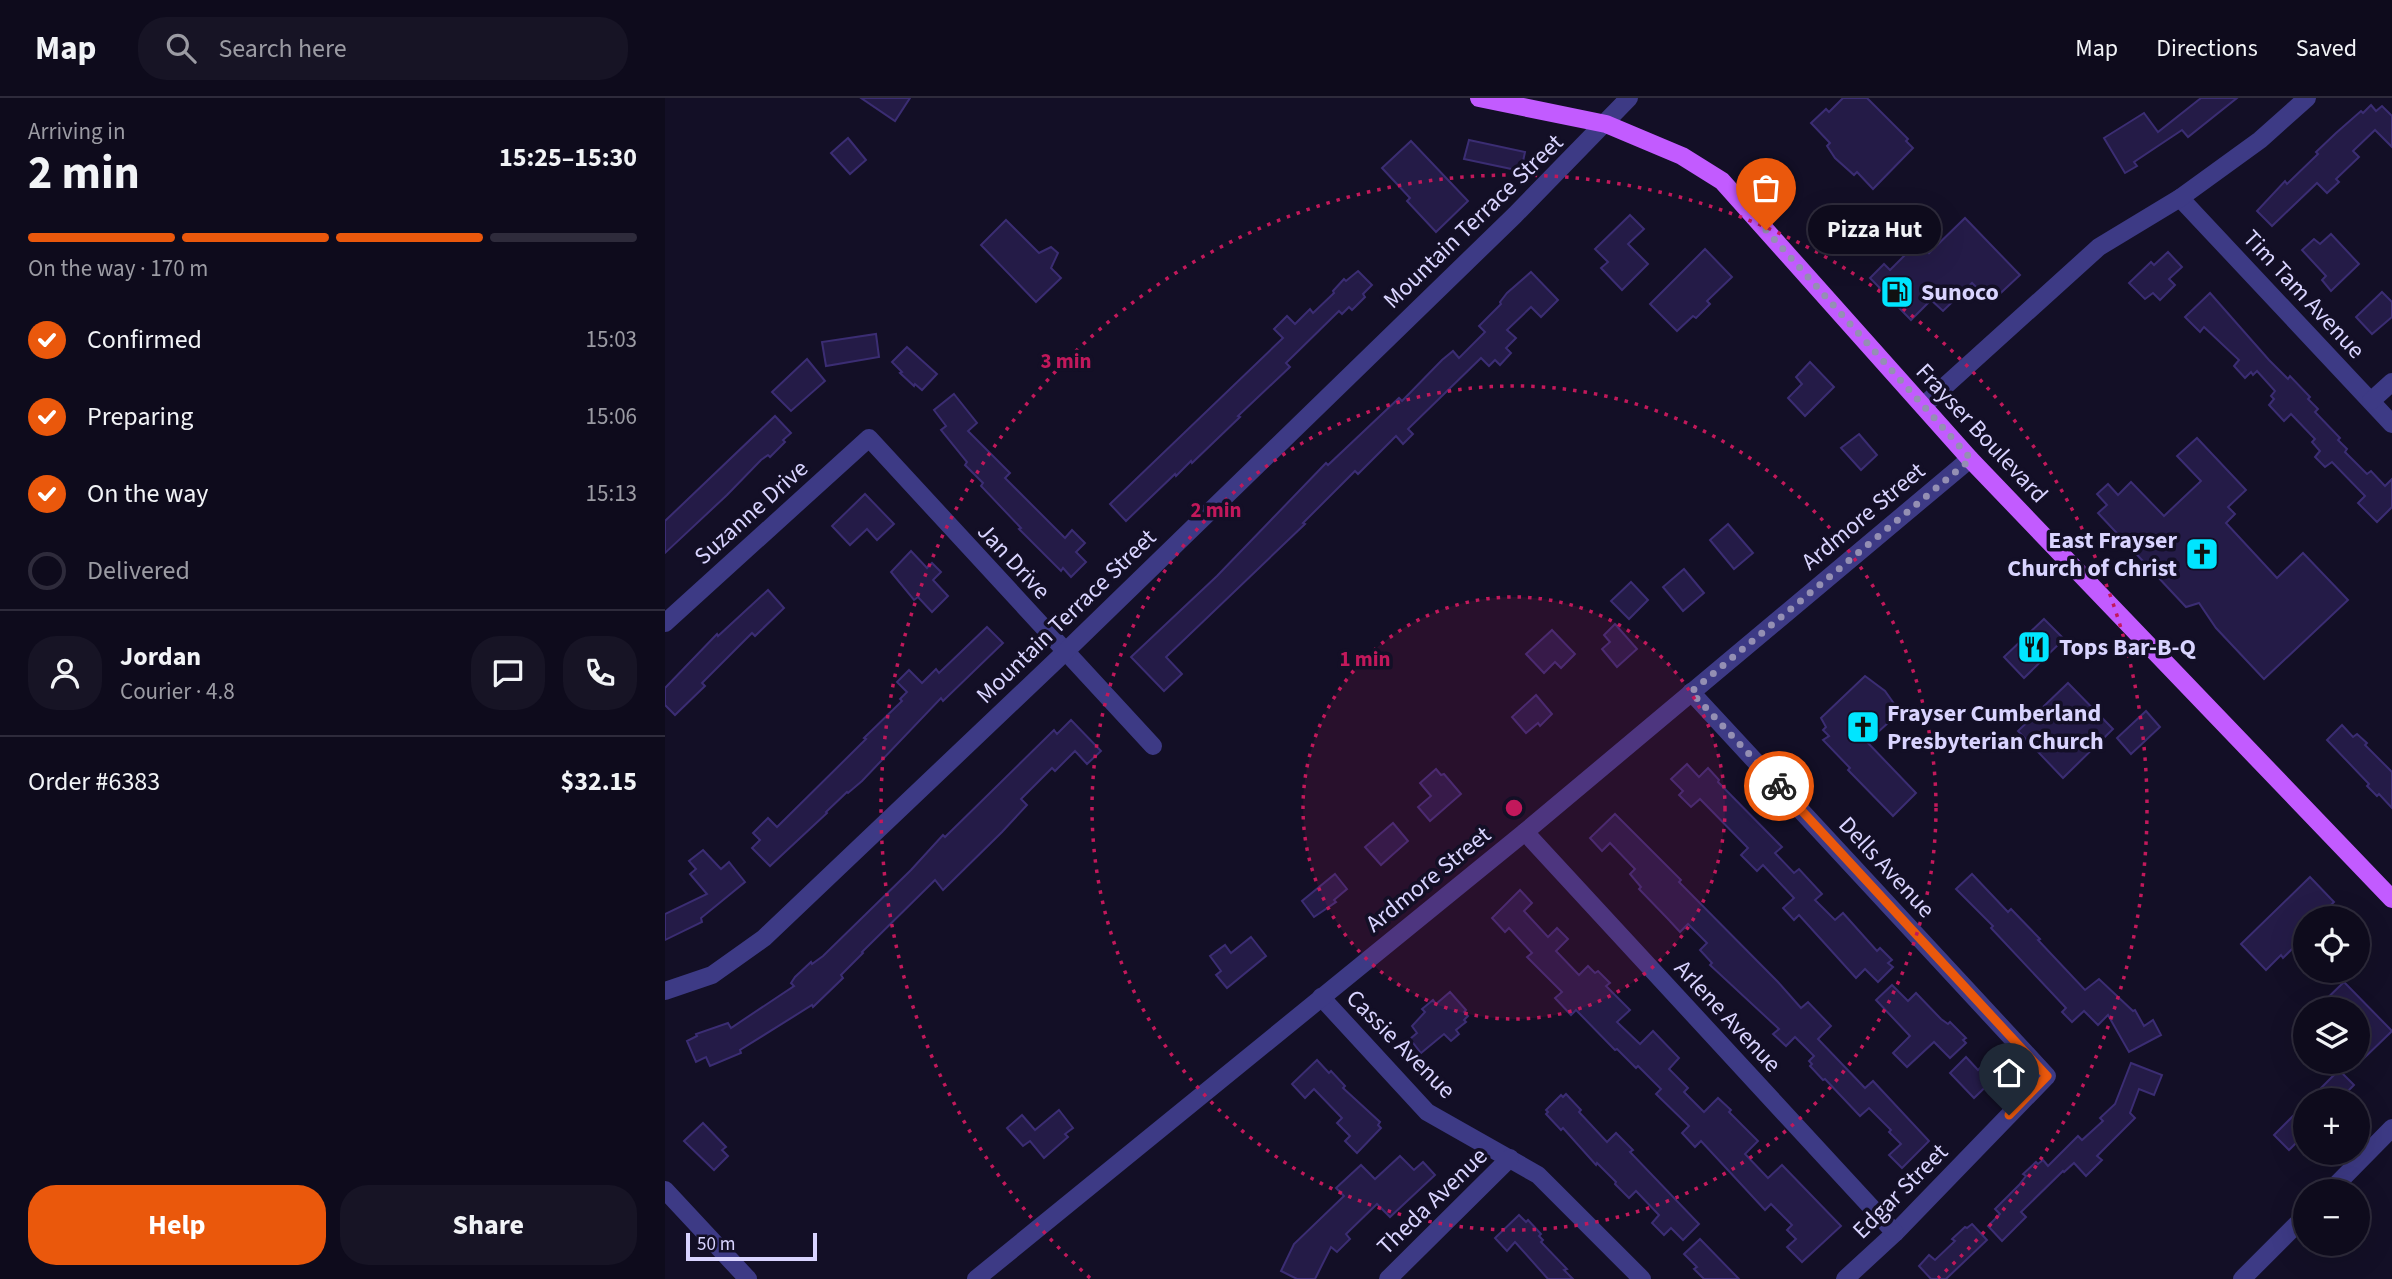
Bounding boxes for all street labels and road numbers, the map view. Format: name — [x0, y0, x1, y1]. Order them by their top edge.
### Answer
street label: Mountain Terrace Street — [1375, 126, 1571, 317]
street label: Tim Tam Avenue — [2234, 222, 2373, 367]
street label: Frayser Boulevard — [1907, 356, 2056, 511]
street label: Suzanne Drive — [687, 452, 816, 573]
street label: Ardmore Street — [1794, 454, 1933, 579]
street label: Jan Drive — [969, 515, 1058, 607]
street label: Mountain Terrace Street — [968, 521, 1164, 712]
street label: Dells Avenue — [1830, 809, 1943, 926]
street label: Ardmore Street — [1358, 818, 1498, 941]
street label: Arlene Avenue — [1666, 952, 1789, 1081]
street label: Cassie Avenue — [1338, 982, 1463, 1107]
street label: Edgar Street — [1845, 1136, 1956, 1247]
street label: Theda Avenue — [1369, 1139, 1496, 1263]

